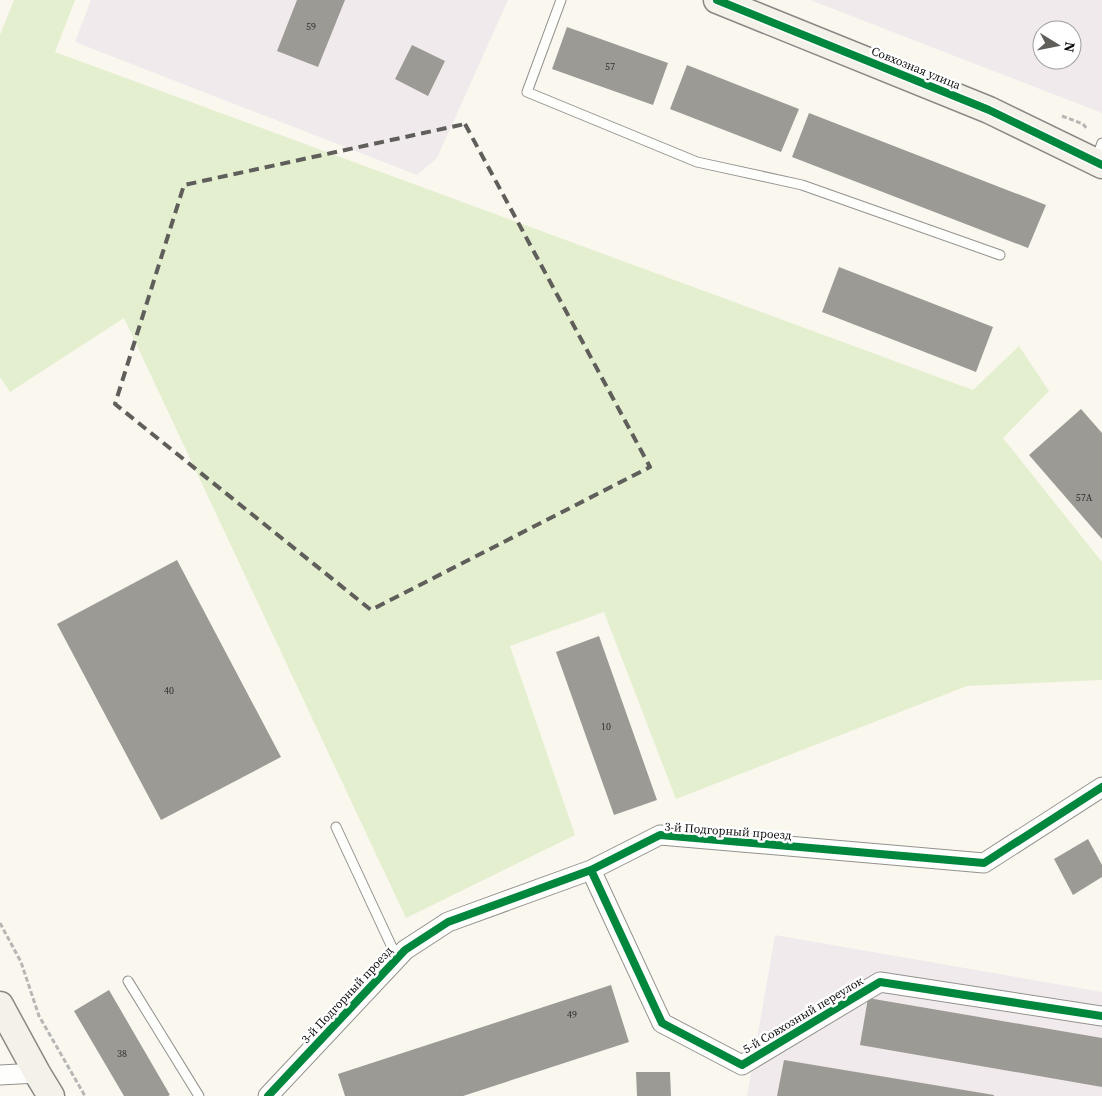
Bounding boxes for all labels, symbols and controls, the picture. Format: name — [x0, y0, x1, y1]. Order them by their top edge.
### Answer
house number: 59 — [306, 20, 316, 33]
north arrow — [1032, 20, 1082, 70]
text: N — [1059, 40, 1081, 54]
street label: Совхозная улица — [869, 43, 964, 94]
house number: 57 — [605, 60, 615, 73]
house number: 57А — [1076, 491, 1093, 504]
house number: 40 — [164, 684, 174, 697]
house number: 10 — [601, 720, 611, 733]
street label: 3-й Подгорный проезд — [664, 819, 792, 843]
street label: 3-й Подгорный проезд — [298, 943, 396, 1047]
street label: 5-й Совхозный переулок — [740, 973, 866, 1057]
house number: 49 — [567, 1008, 577, 1021]
house number: 38 — [117, 1047, 127, 1060]

